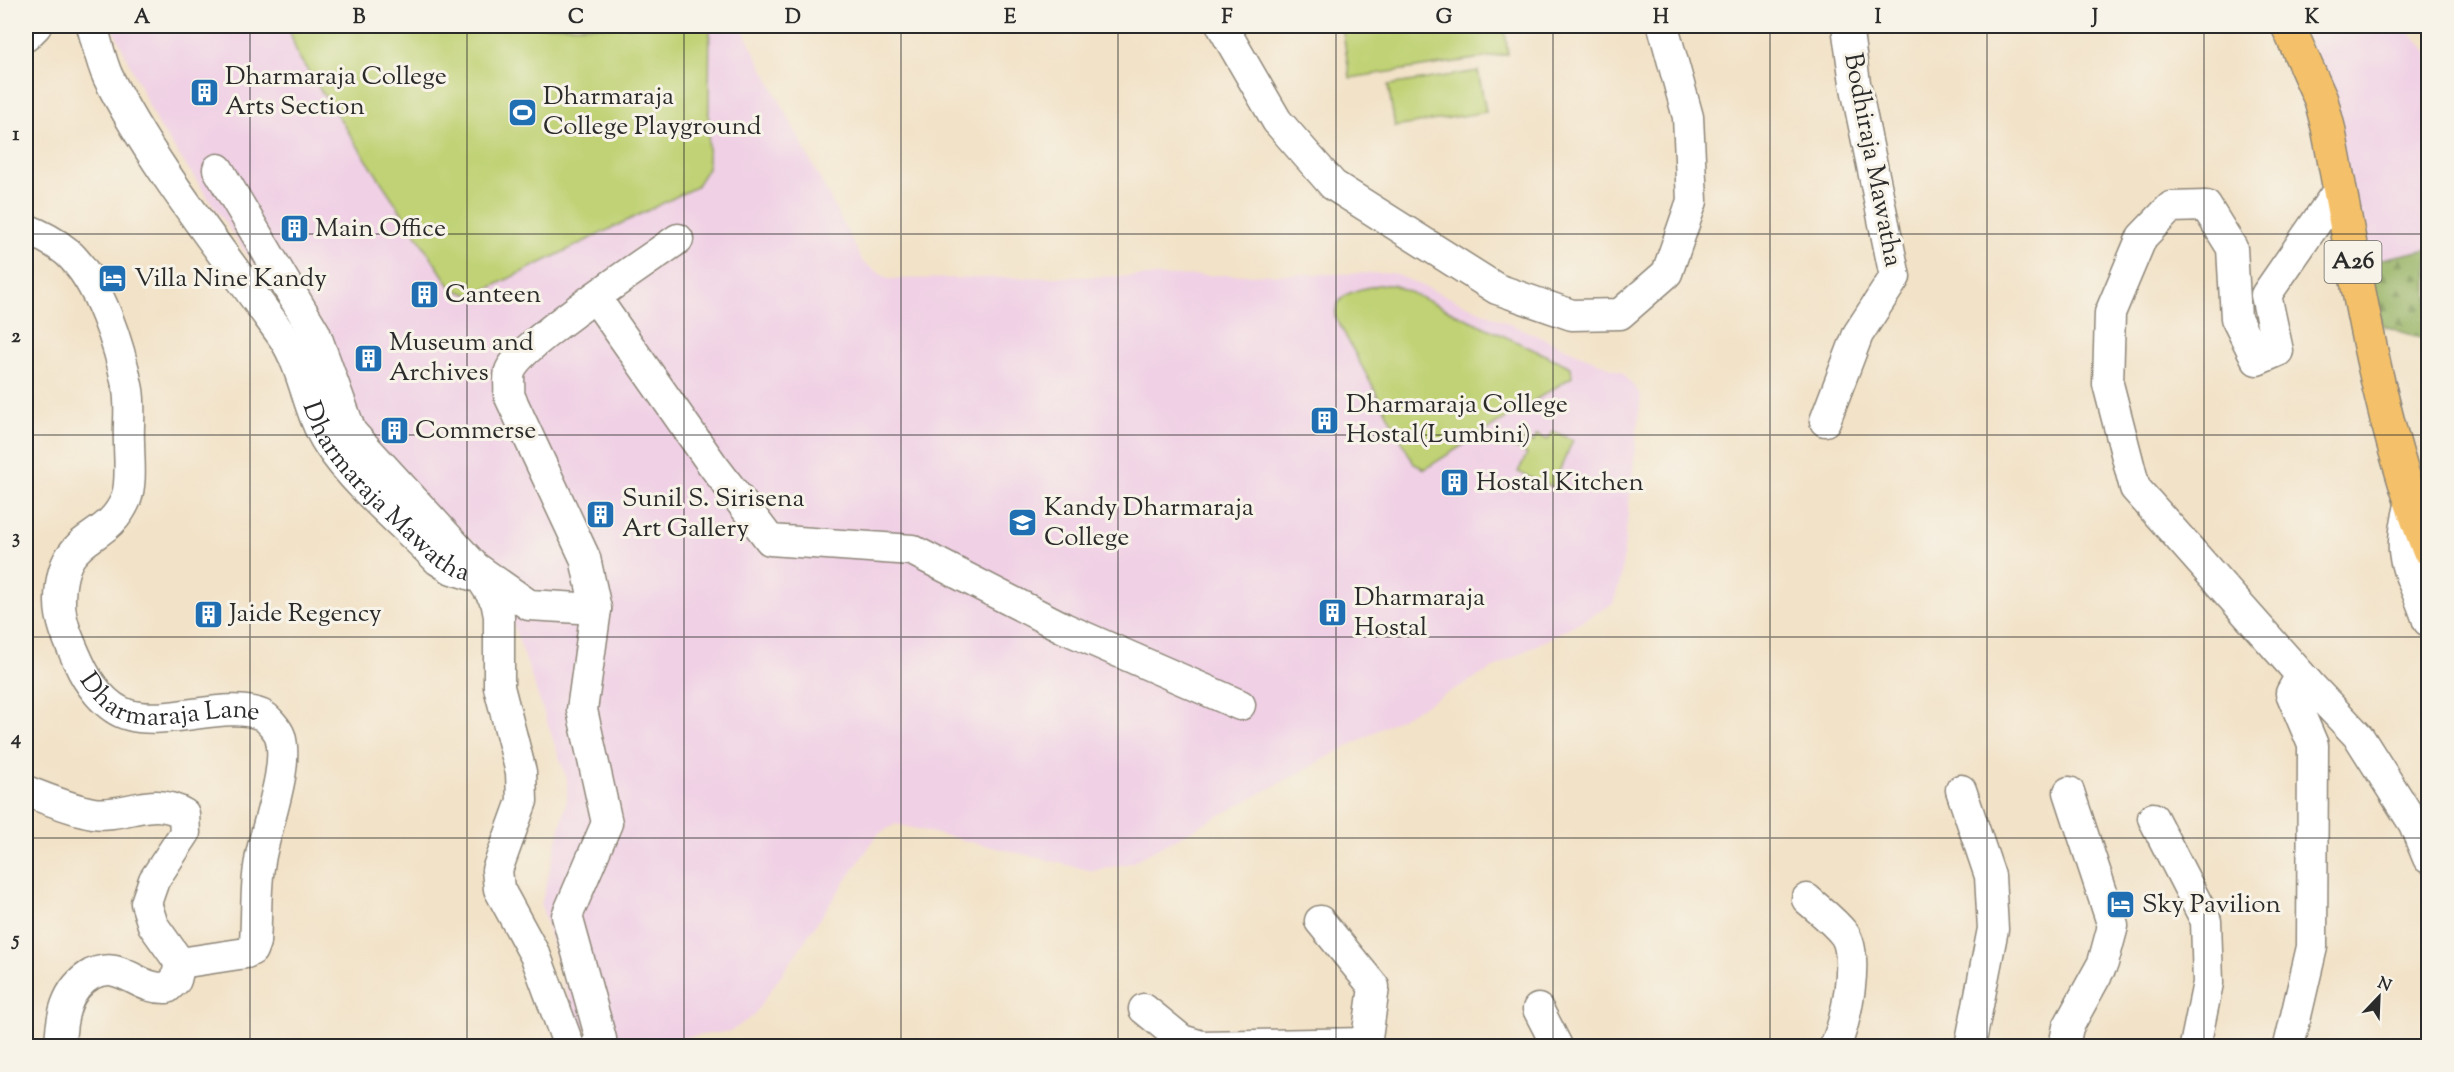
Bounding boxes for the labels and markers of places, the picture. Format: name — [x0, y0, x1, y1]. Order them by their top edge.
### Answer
place label: Dharmaraja College Arts Section — [225, 59, 447, 126]
building icon: Dharmaraja College Arts Section — [188, 76, 220, 108]
place label: Dharmaraja College Playground — [543, 79, 762, 146]
sports icon: Dharmaraja College Playground — [506, 96, 538, 128]
place label: Main Office — [315, 211, 446, 248]
building icon: Main Office — [278, 213, 310, 245]
place label: Villa Nine Kandy — [134, 261, 327, 298]
hotel icon: Villa Nine Kandy — [97, 263, 129, 295]
place label: Canteen — [445, 277, 541, 314]
building icon: Canteen — [408, 279, 440, 311]
place label: Museum and Archives — [389, 325, 534, 392]
building icon: Museum and Archives — [352, 342, 384, 374]
place label: Dharmaraja College Hostal(Lumbini) — [1346, 387, 1568, 454]
building icon: Dharmaraja College Hostal(Lumbini) — [1309, 404, 1341, 436]
place label: Commerse — [415, 413, 536, 450]
building icon: Commerse — [378, 415, 410, 447]
place label: Hostal Kitchen — [1476, 465, 1644, 502]
building icon: Hostal Kitchen — [1439, 467, 1471, 499]
place label: Sunil S. Sirisena Art Gallery — [622, 481, 804, 548]
place label: Kandy Dharmaraja College — [1044, 490, 1254, 557]
building icon: Sunil S. Sirisena Art Gallery — [585, 498, 617, 530]
school or university icon: Kandy Dharmaraja College — [1007, 507, 1039, 539]
place label: Dharmaraja Hostal — [1354, 580, 1485, 647]
place label: Jaide Regency — [227, 596, 382, 633]
building icon: Dharmaraja Hostal — [1317, 597, 1349, 629]
building icon: Jaide Regency — [192, 598, 224, 630]
place label: Sky Pavilion — [2142, 887, 2281, 924]
hotel icon: Sky Pavilion — [2105, 889, 2137, 921]

